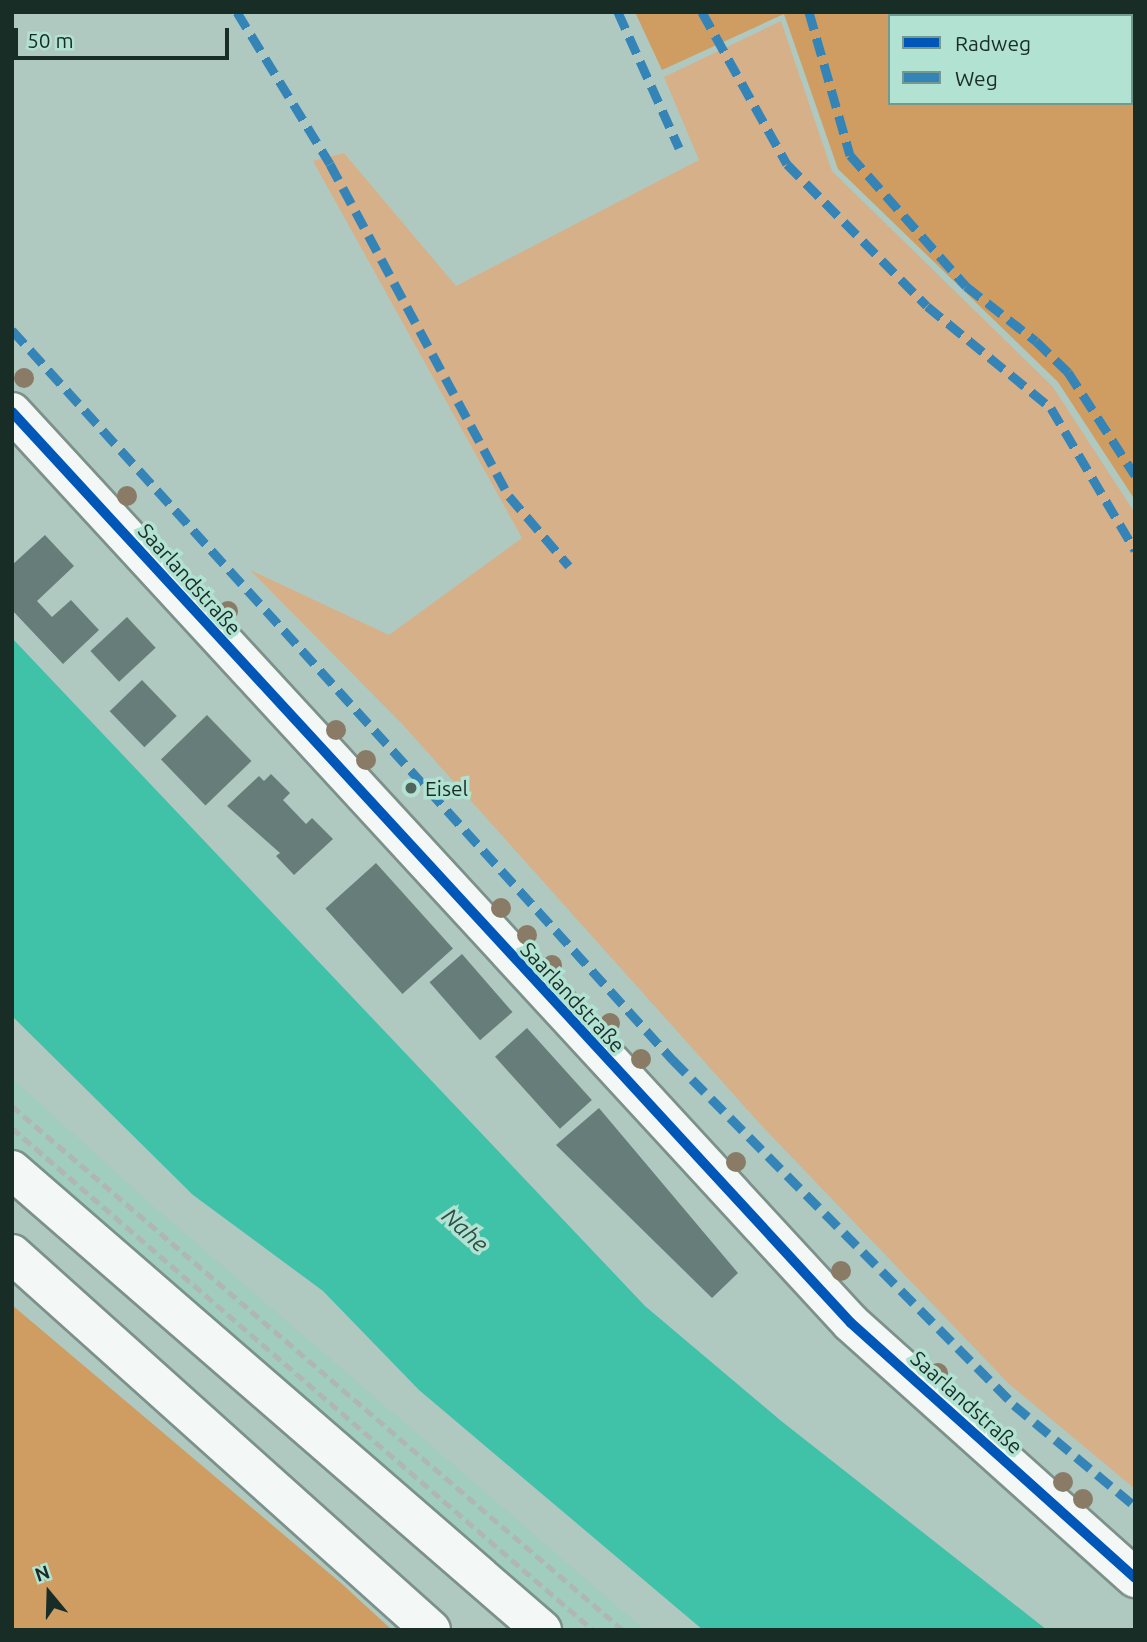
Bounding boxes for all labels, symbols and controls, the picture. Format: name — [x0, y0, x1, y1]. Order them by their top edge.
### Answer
scale bar — [18, 14, 233, 58]
legend — [888, 14, 1133, 105]
text: 50 m — [27, 28, 74, 52]
text: Radweg — [955, 31, 1031, 55]
text: Weg — [955, 66, 998, 90]
street label: Saarlandstraße — [133, 518, 247, 640]
place label: Eisel — [425, 775, 468, 801]
marker: Eisel — [403, 780, 419, 796]
street label: Saarlandstraße — [516, 937, 630, 1057]
water label: Nahe — [436, 1202, 494, 1258]
street label: Saarlandstraße — [906, 1345, 1028, 1459]
north arrow — [14, 1558, 84, 1628]
text: N — [32, 1560, 52, 1586]

